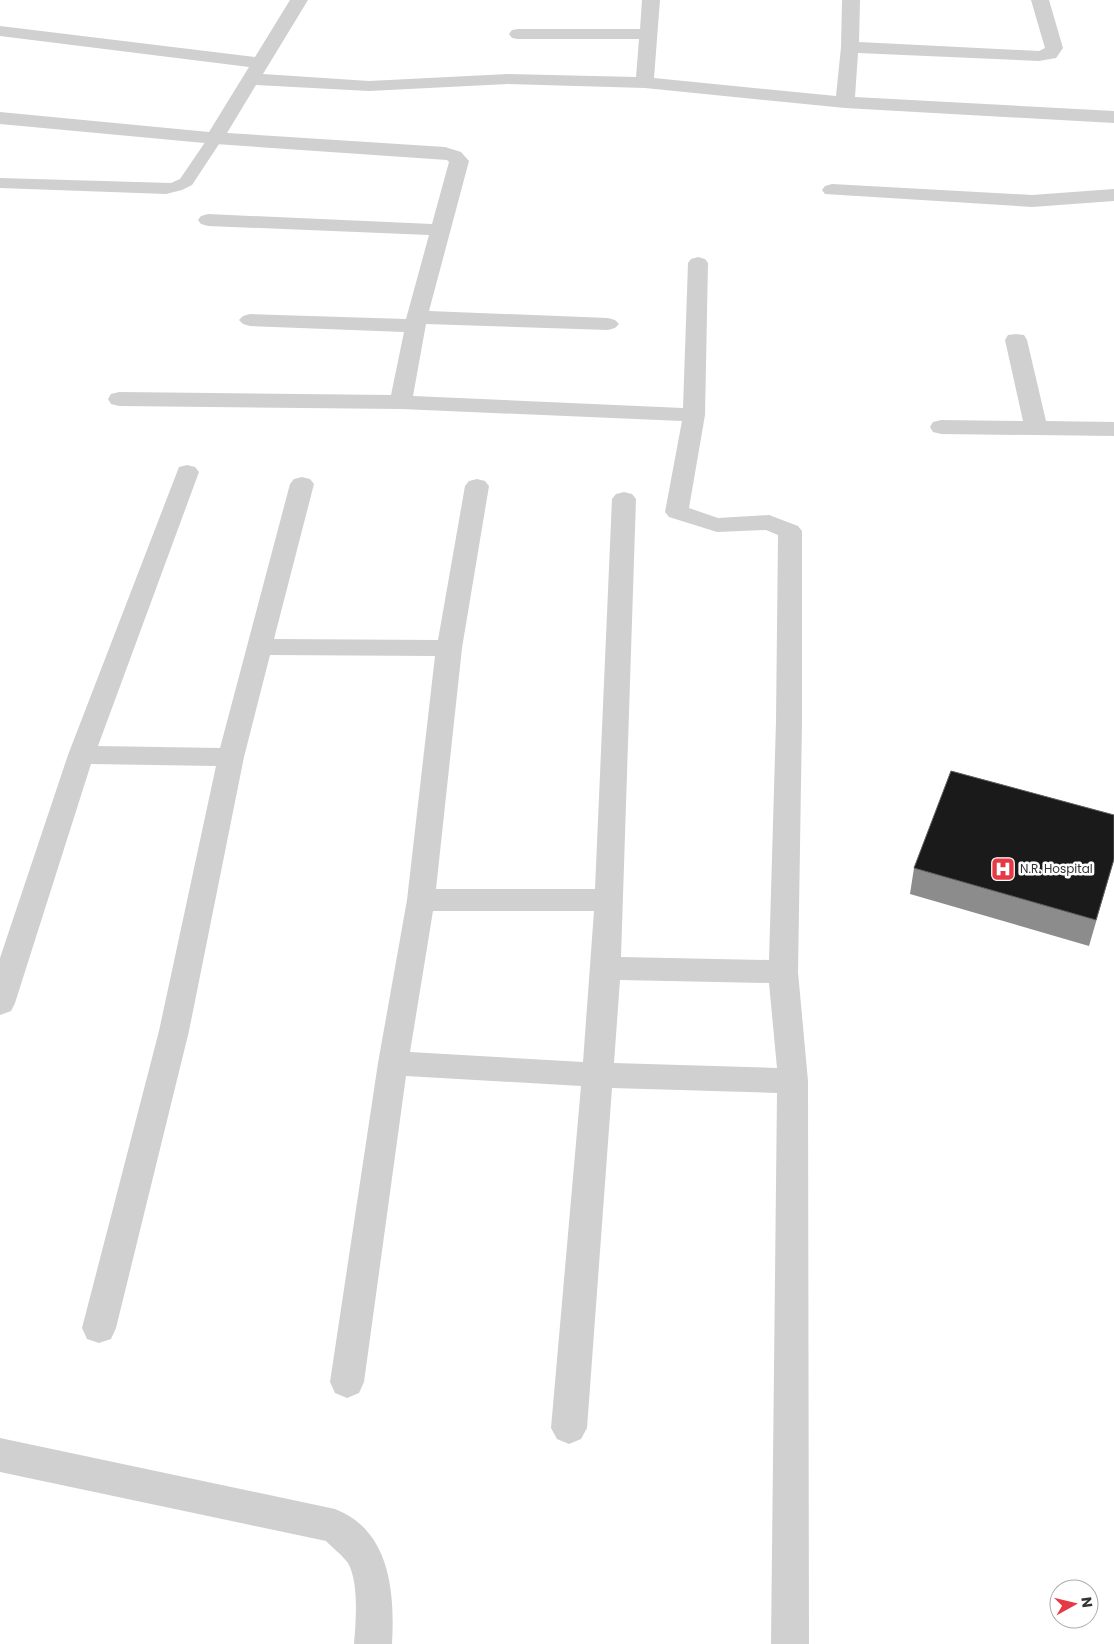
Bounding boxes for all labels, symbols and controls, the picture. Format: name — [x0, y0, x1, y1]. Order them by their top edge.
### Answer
hospital icon: N.R. Hospital — [990, 856, 1016, 882]
place label: N.R. Hospital — [1020, 860, 1093, 877]
north arrow — [1049, 1579, 1099, 1629]
text: N — [1076, 1596, 1098, 1609]

